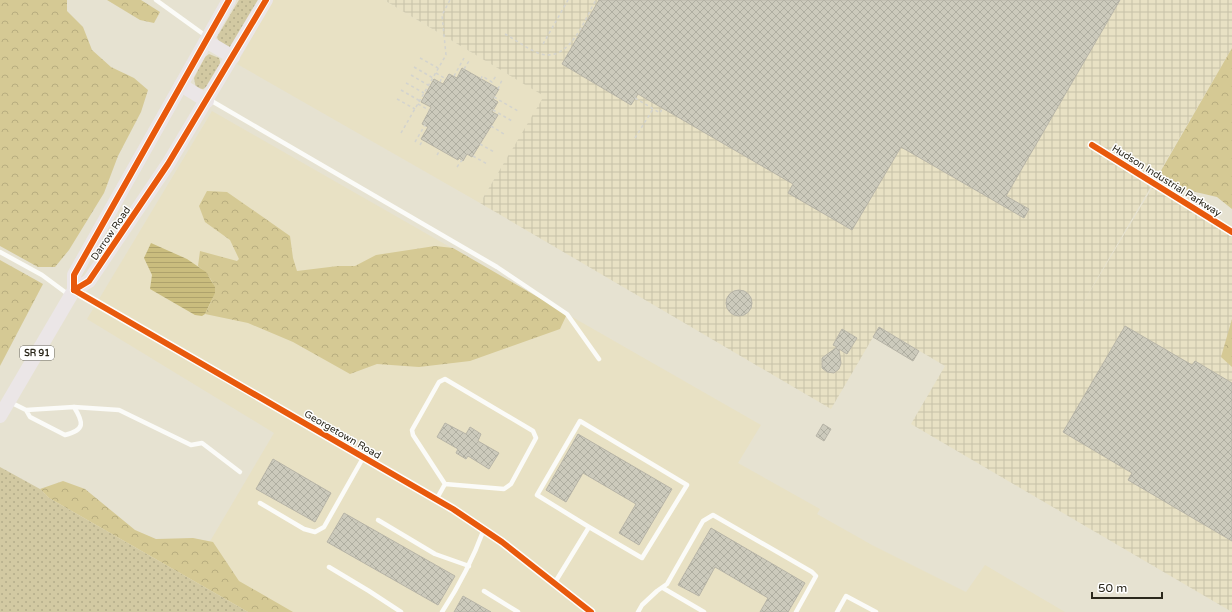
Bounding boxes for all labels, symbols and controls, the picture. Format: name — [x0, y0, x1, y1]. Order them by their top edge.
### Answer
street label: Hudson Industrial Parkway — [1110, 142, 1224, 220]
street label: Darrow Road — [88, 204, 133, 263]
road number: SR 91 — [20, 346, 54, 360]
street label: Georgetown Road — [302, 408, 383, 462]
scale bar — [1092, 574, 1162, 600]
text: 50 m — [1098, 581, 1127, 595]

